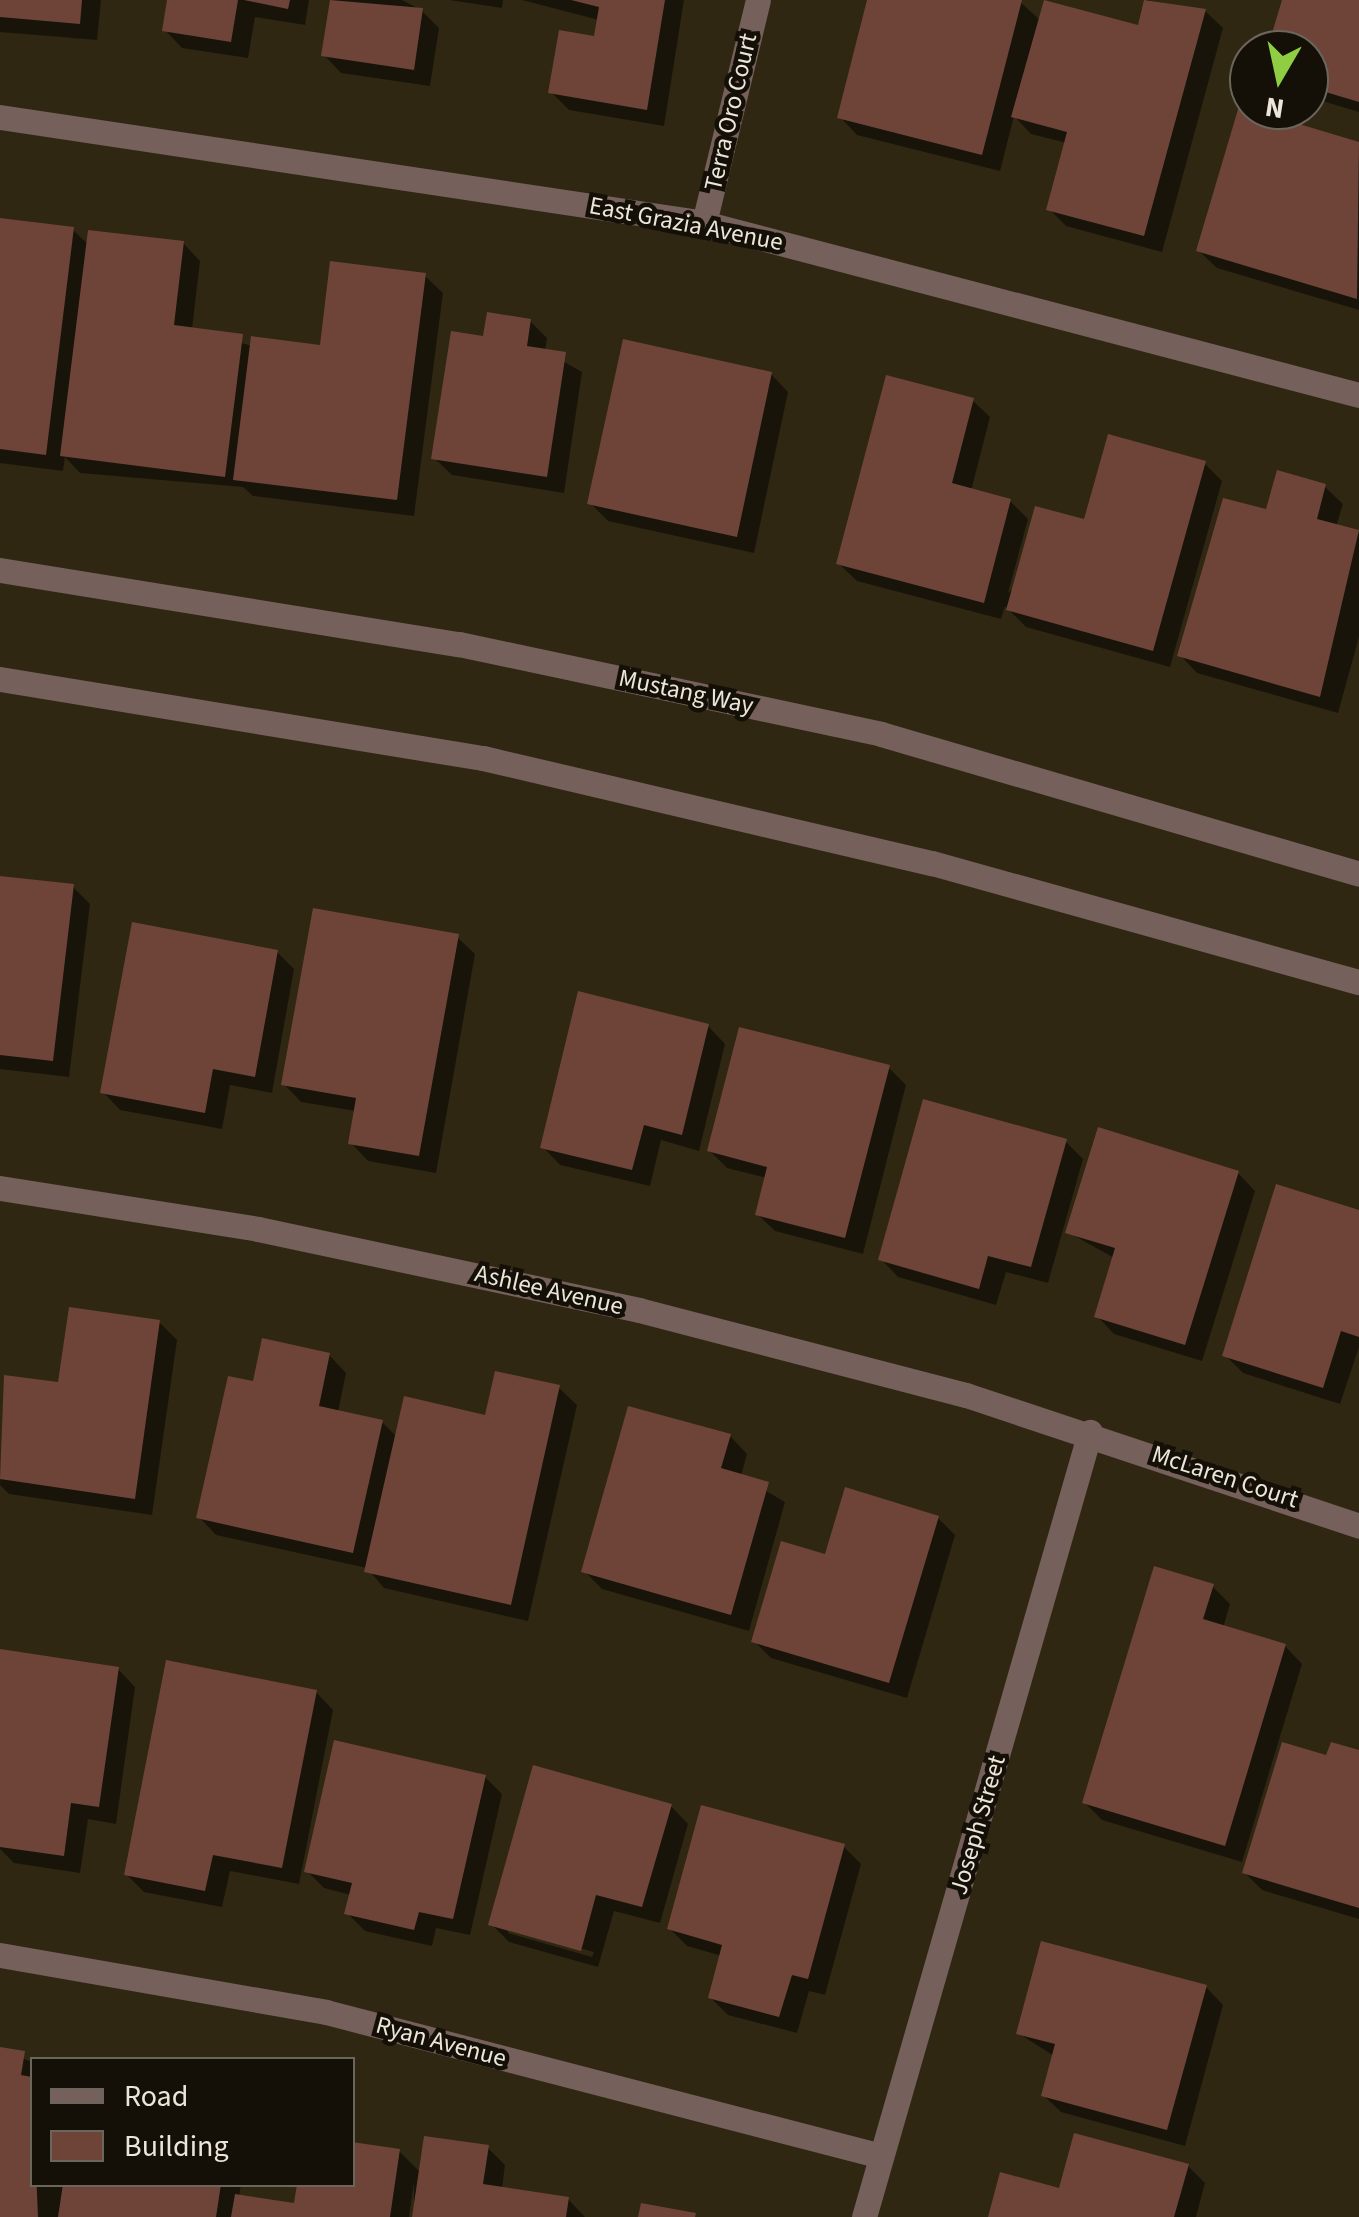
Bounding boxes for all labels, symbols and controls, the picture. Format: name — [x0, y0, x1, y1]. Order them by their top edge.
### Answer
street label: Terra Oro Court — [698, 30, 764, 194]
north arrow — [1229, 30, 1329, 130]
text: N — [1262, 86, 1287, 129]
street label: East Grazia Avenue — [587, 191, 785, 257]
street label: Mustang Way — [616, 663, 756, 721]
street label: Ashlee Avenue — [472, 1258, 626, 1322]
street label: McLaren Court — [1148, 1439, 1302, 1515]
street label: Joseph Street — [944, 1752, 1012, 1898]
street label: Ryan Avenue — [373, 2010, 509, 2074]
legend — [30, 2057, 355, 2187]
text: Road — [124, 2075, 188, 2118]
text: Building — [124, 2125, 229, 2168]

